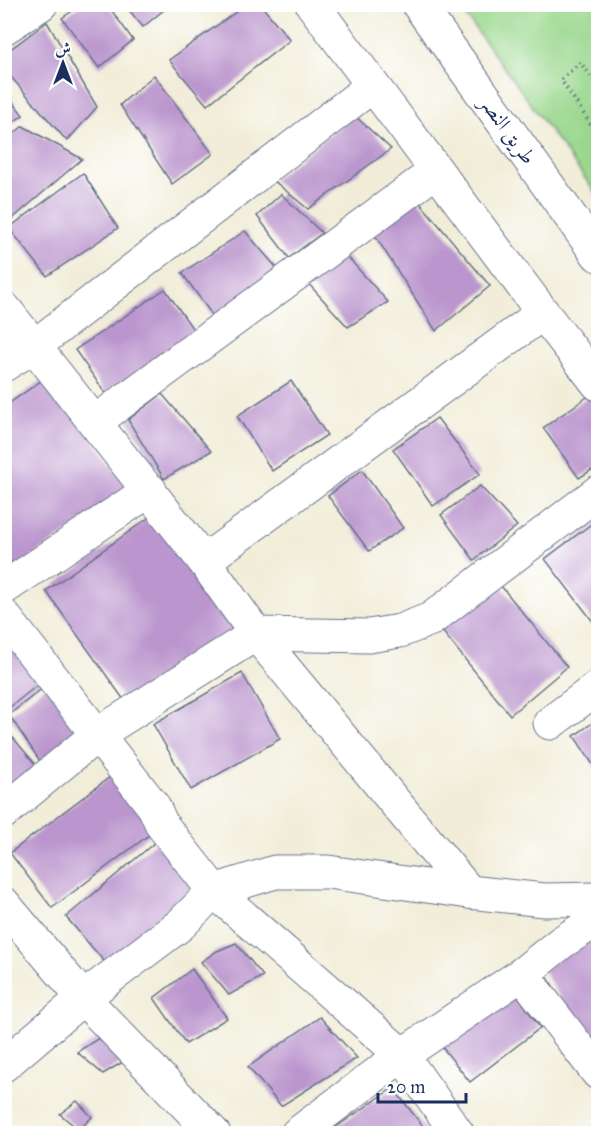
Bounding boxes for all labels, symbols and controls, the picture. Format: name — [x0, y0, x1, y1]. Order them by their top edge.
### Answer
north arrow — [33, 33, 93, 93]
text: ش — [55, 39, 71, 58]
street label: طريق النصر — [472, 89, 542, 170]
scale bar — [378, 1066, 466, 1104]
text: 20 m — [387, 1076, 425, 1098]

